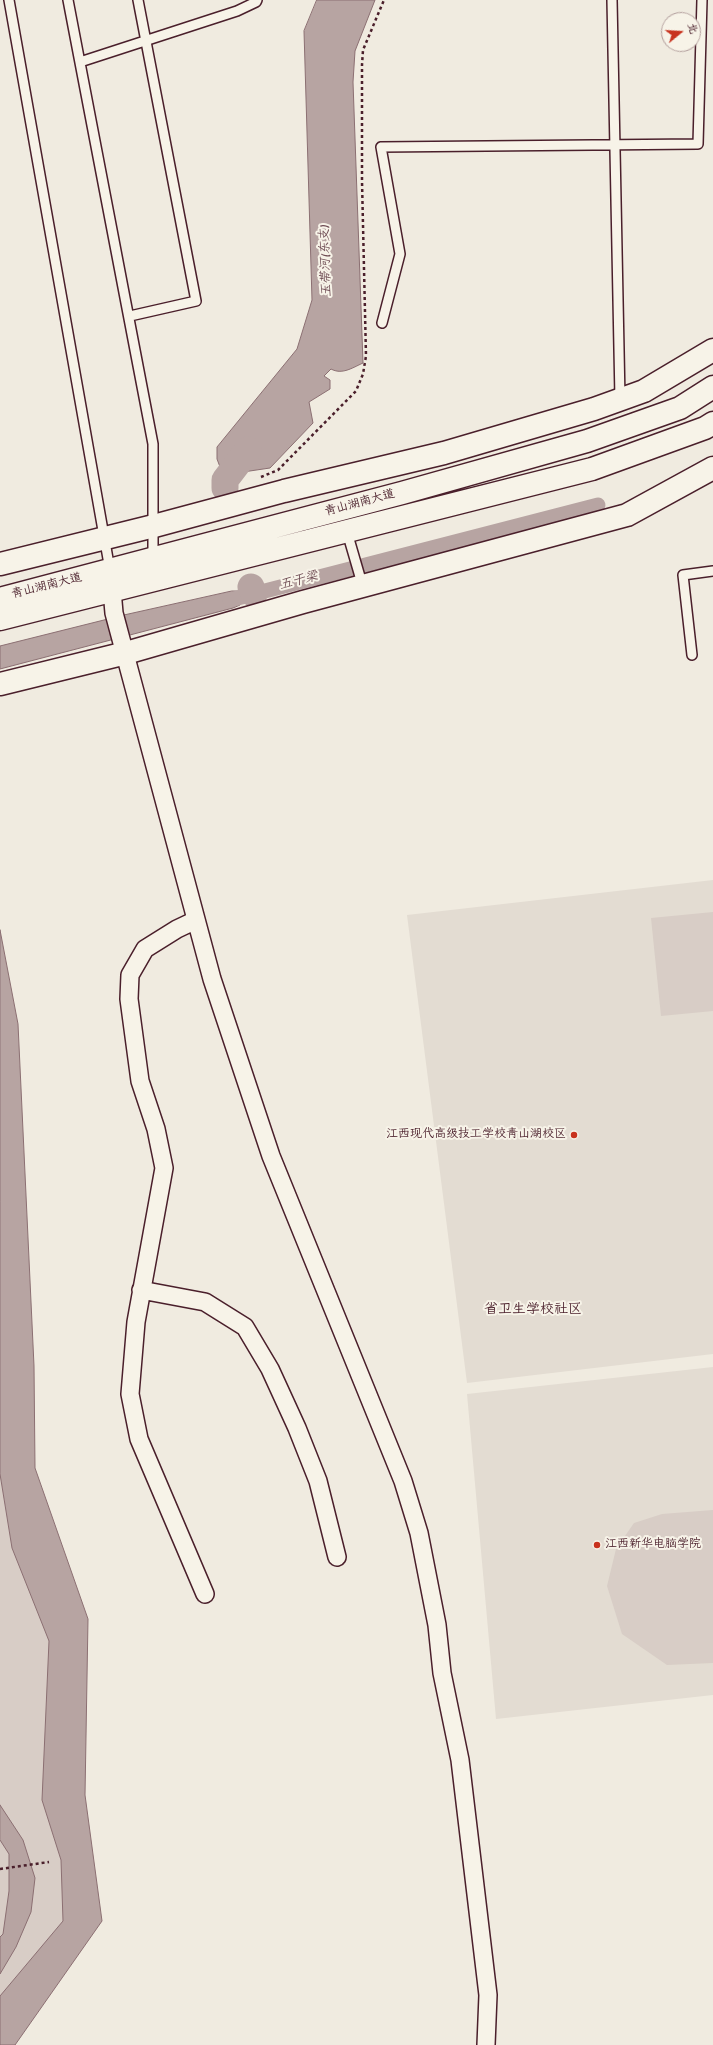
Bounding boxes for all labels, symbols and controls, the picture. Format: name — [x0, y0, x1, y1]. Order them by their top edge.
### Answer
north arrow — [661, 12, 701, 52]
text: 北 — [684, 22, 699, 36]
water label: 玉带河(东支) — [318, 225, 336, 297]
street label: 青山湖南大道 — [323, 488, 397, 520]
water label: 五干梁 — [278, 570, 320, 594]
street label: 青山湖南大道 — [10, 571, 84, 603]
place label: 江西现代高级技工学校青山湖校区 — [386, 1128, 566, 1142]
marker: 江西现代高级技工学校青山湖校区 — [569, 1130, 579, 1140]
district label: 省卫生学校社区 — [484, 1303, 582, 1319]
place label: 江西新华电脑学院 — [605, 1538, 701, 1552]
marker: 江西新华电脑学院 — [592, 1540, 602, 1550]

